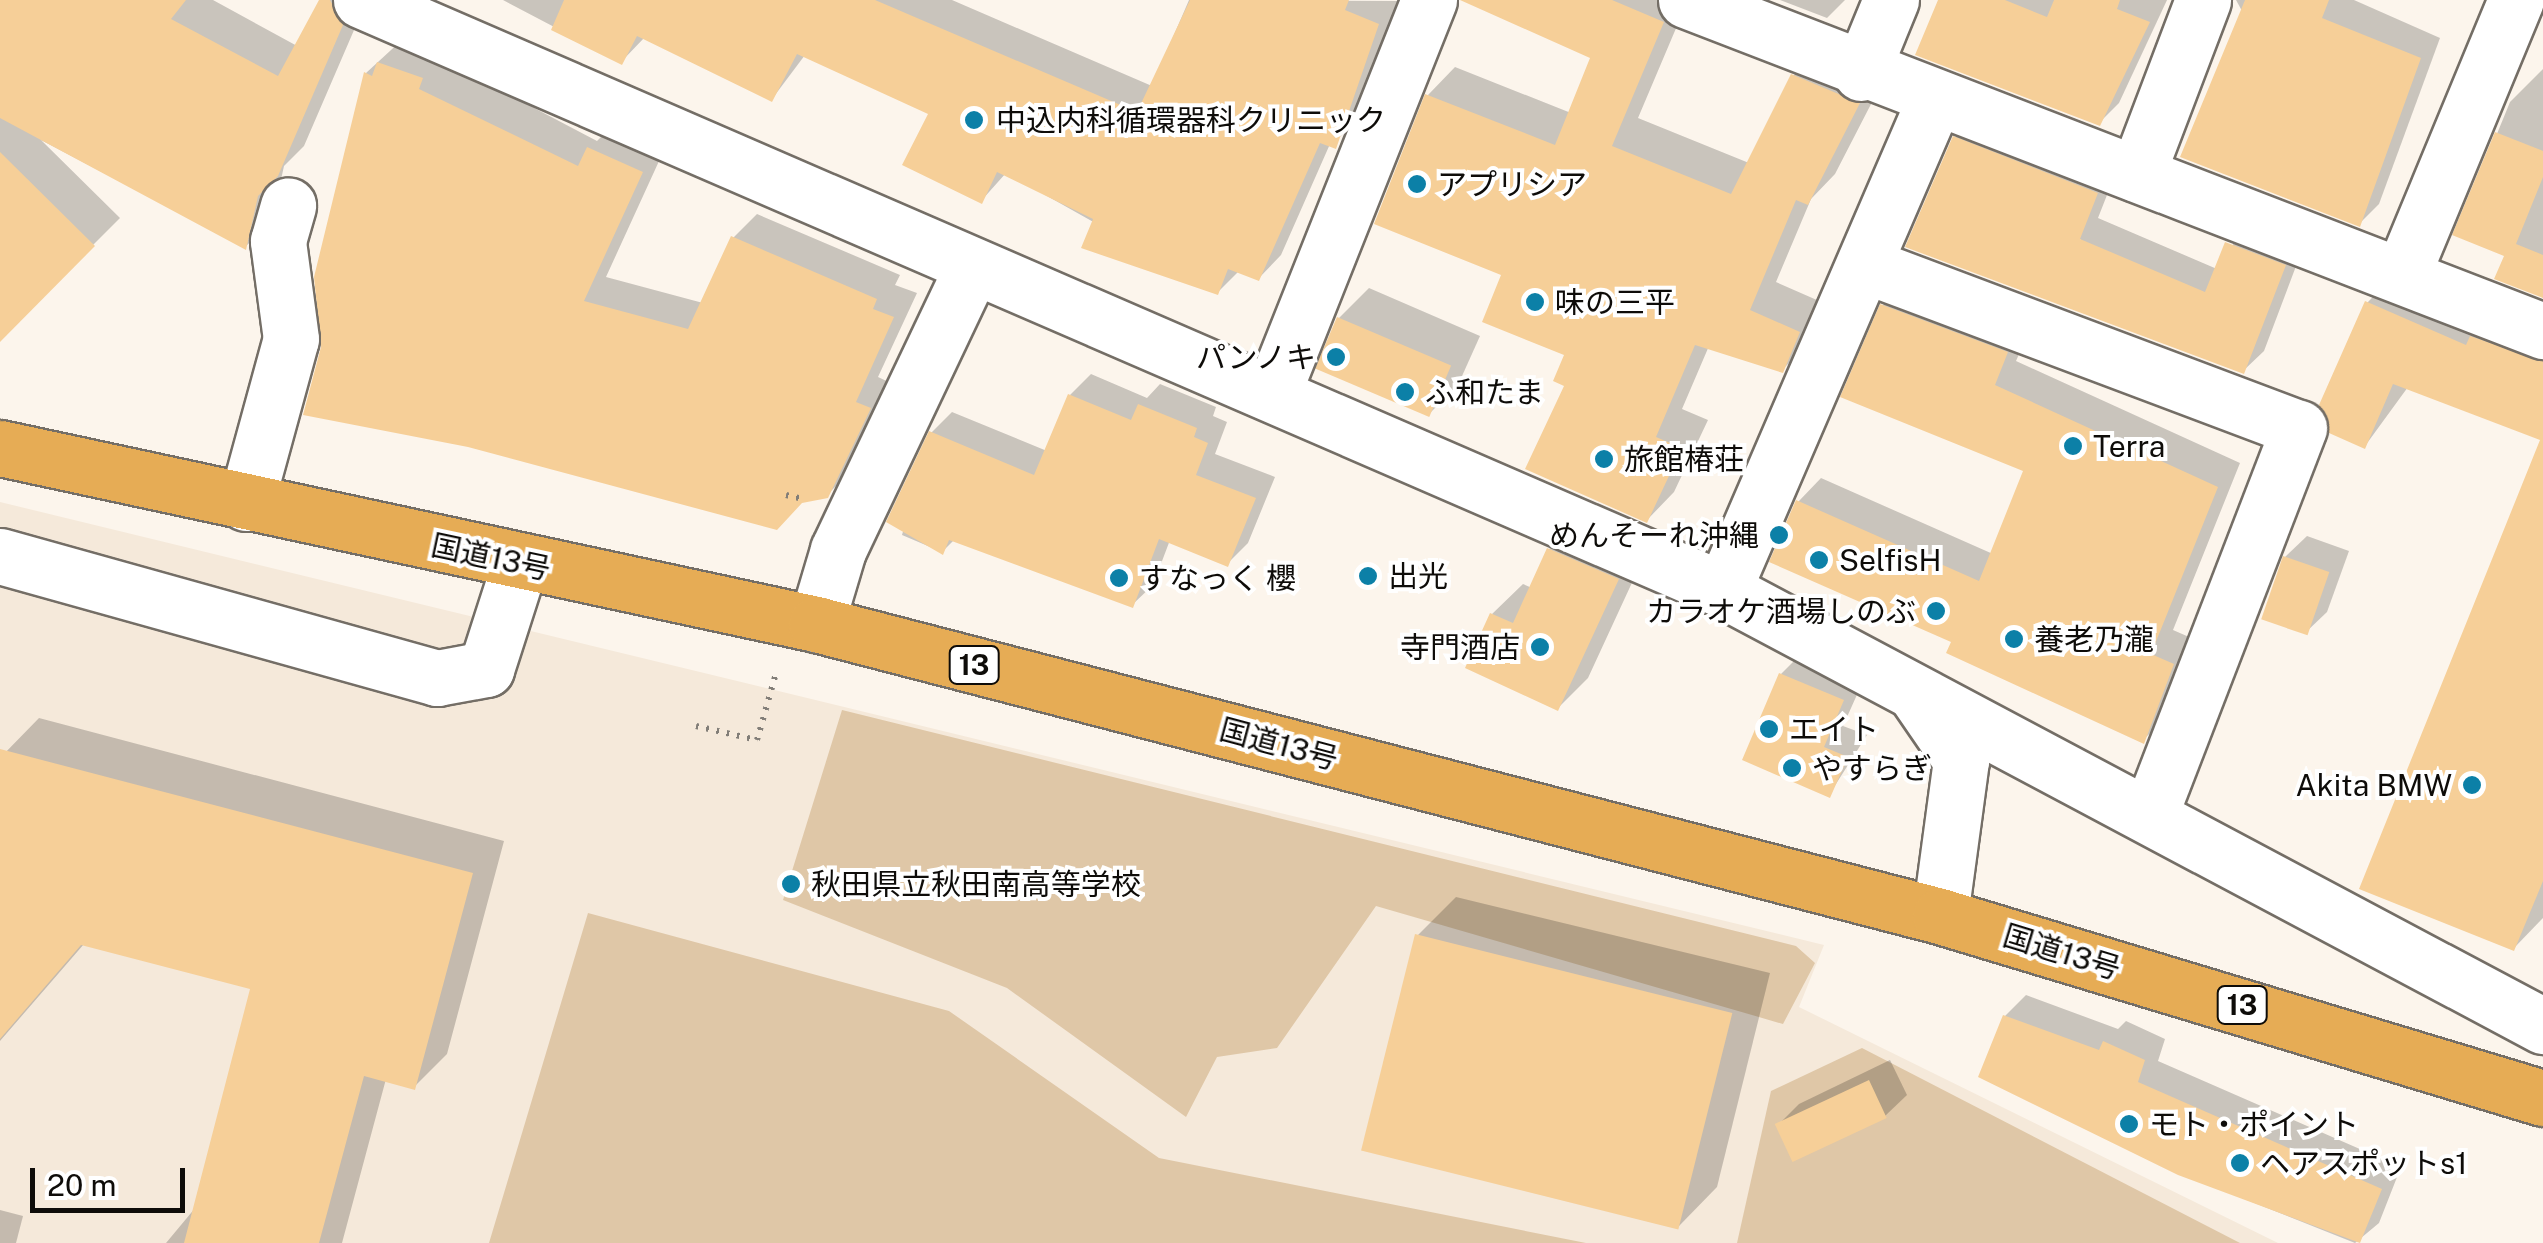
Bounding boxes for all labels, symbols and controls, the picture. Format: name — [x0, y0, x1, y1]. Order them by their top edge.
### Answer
place label: 中込内科循環器科クリニック — [996, 102, 1386, 138]
marker: 中込内科循環器科クリニック — [961, 107, 987, 133]
place label: アプリシア — [1437, 166, 1587, 202]
marker: アプリシア — [1406, 173, 1428, 195]
place label: 味の三平 — [1555, 284, 1675, 320]
marker: 味の三平 — [1524, 291, 1546, 313]
place label: パンノキ — [1196, 339, 1316, 375]
marker: パンノキ — [1325, 346, 1347, 368]
place label: ふ和たま — [1425, 374, 1545, 410]
marker: ふ和たま — [1394, 381, 1416, 403]
place label: Terra — [2093, 428, 2165, 464]
marker: Terra — [2062, 435, 2084, 457]
place label: 旅館椿荘 — [1624, 441, 1744, 477]
marker: 旅館椿荘 — [1593, 448, 1615, 470]
place label: めんそーれ沖縄 — [1549, 517, 1759, 553]
marker: めんそーれ沖縄 — [1768, 524, 1790, 546]
street label: 国道13号 — [428, 527, 554, 587]
place label: SelfisH — [1839, 542, 1941, 578]
marker: SelfisH — [1808, 549, 1830, 571]
place label: 出光 — [1388, 558, 1448, 594]
place label: すなっく 櫻 — [1139, 560, 1296, 596]
marker: 出光 — [1357, 565, 1379, 587]
marker: すなっく 櫻 — [1108, 567, 1130, 589]
place label: カラオケ酒場しのぶ — [1646, 593, 1916, 629]
marker: カラオケ酒場しのぶ — [1925, 600, 1947, 622]
place label: 養老乃瀧 — [2034, 621, 2154, 657]
marker: 養老乃瀧 — [2003, 628, 2025, 650]
place label: 寺門酒店 — [1400, 629, 1520, 665]
marker: 寺門酒店 — [1529, 636, 1551, 658]
road number: 13 — [946, 642, 1002, 688]
street label: 国道13号 — [1216, 711, 1342, 777]
place label: エイト — [1789, 711, 1879, 747]
marker: エイト — [1758, 718, 1780, 740]
place label: やすらぎ — [1812, 750, 1932, 786]
marker: やすらぎ — [1781, 757, 1803, 779]
place label: Akita BMW — [2295, 767, 2452, 803]
marker: Akita BMW — [2461, 774, 2483, 796]
place label: 秋田県立秋田南高等学校 — [811, 866, 1141, 902]
marker: 秋田県立秋田南高等学校 — [780, 873, 802, 895]
street label: 国道13号 — [1999, 917, 2125, 987]
road number: 13 — [2214, 982, 2270, 1028]
place label: モト・ポイント — [2149, 1106, 2359, 1142]
marker: モト・ポイント — [2118, 1113, 2140, 1135]
place label: ヘアスポットs1 — [2260, 1145, 2467, 1181]
scale bar — [35, 1148, 190, 1210]
marker: ヘアスポットs1 — [2229, 1152, 2251, 1174]
text: 20 m — [47, 1167, 116, 1203]

